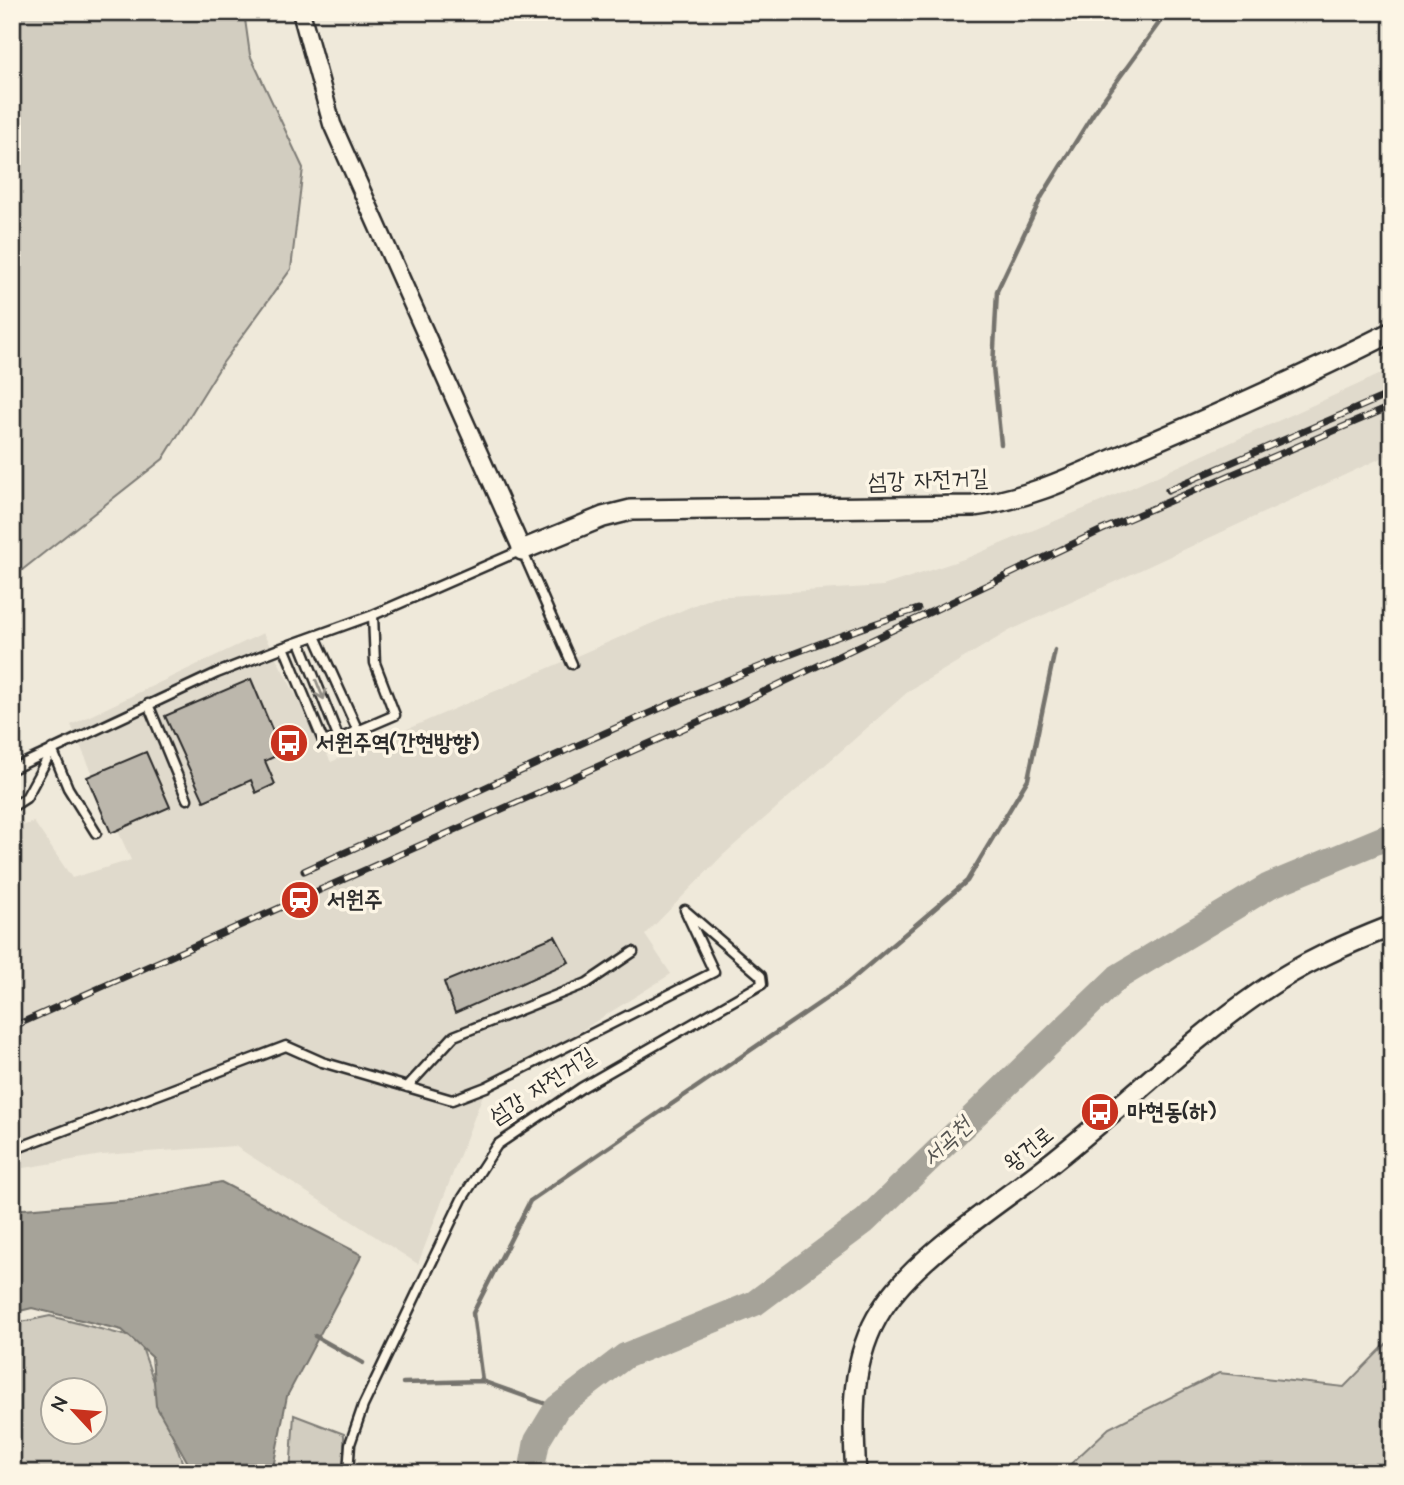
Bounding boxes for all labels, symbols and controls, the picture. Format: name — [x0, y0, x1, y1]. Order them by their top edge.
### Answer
street label: 섬강 자전거길 — [867, 462, 989, 498]
one-way arrow — [314, 679, 327, 701]
bus stop icon: 서원주역(간현방향) — [268, 722, 310, 764]
place label: 서원주역(간현방향) — [316, 727, 479, 759]
station icon: 서원주 — [279, 879, 321, 921]
place label: 서원주 — [327, 884, 383, 916]
street label: 섬강 자전거길 — [483, 1040, 601, 1132]
bus stop icon: 마현동(하) — [1079, 1091, 1121, 1133]
place label: 마현동(하) — [1127, 1096, 1216, 1128]
water label: 서곡천 — [914, 1108, 982, 1174]
street label: 왕건로 — [997, 1119, 1061, 1179]
north arrow — [38, 1376, 108, 1446]
text: N — [45, 1393, 75, 1415]

